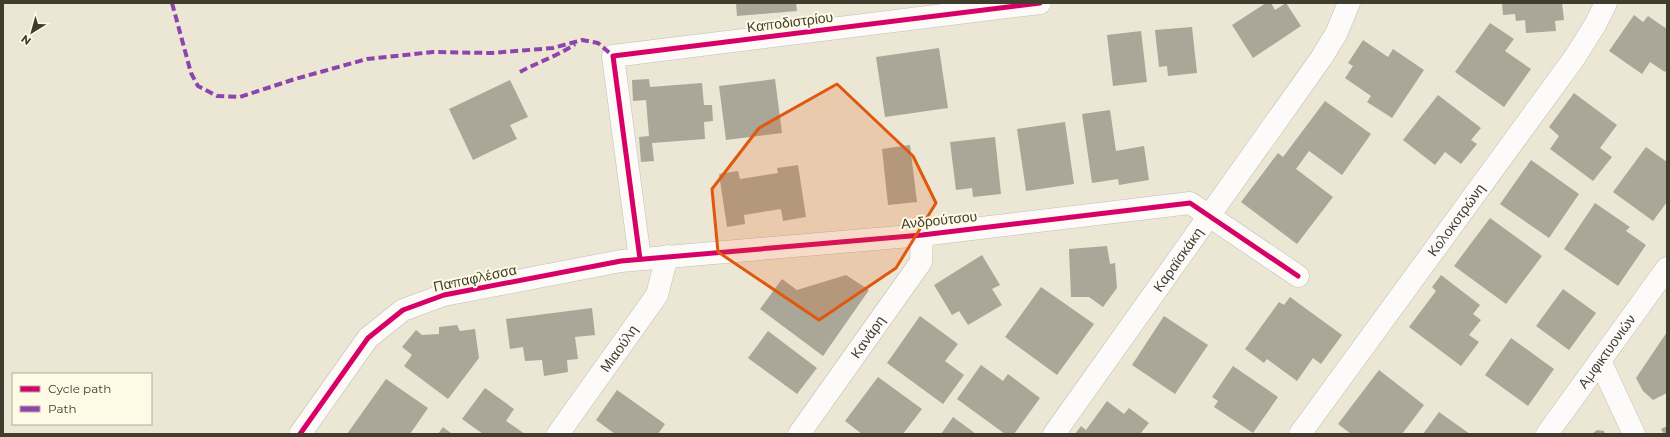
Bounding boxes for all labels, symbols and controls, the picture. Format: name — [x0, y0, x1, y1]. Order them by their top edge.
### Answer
street label: Καποδιστρίου — [746, 8, 834, 36]
north arrow — [12, 12, 52, 52]
text: N — [18, 32, 34, 48]
street label: Κολοκοτρώνη — [1424, 180, 1489, 260]
street label: Ανδρούτσου — [900, 207, 978, 233]
street label: Καραϊσκάκη — [1149, 224, 1207, 295]
street label: Παπαφλέσσα — [432, 260, 518, 296]
street label: Αμφικτυονιών — [1574, 311, 1640, 392]
street label: Κανάρη — [847, 312, 889, 362]
street label: Μιαούλη — [596, 321, 642, 376]
legend — [12, 373, 152, 425]
text: Cycle path — [48, 381, 111, 396]
text: Path — [48, 401, 77, 416]

